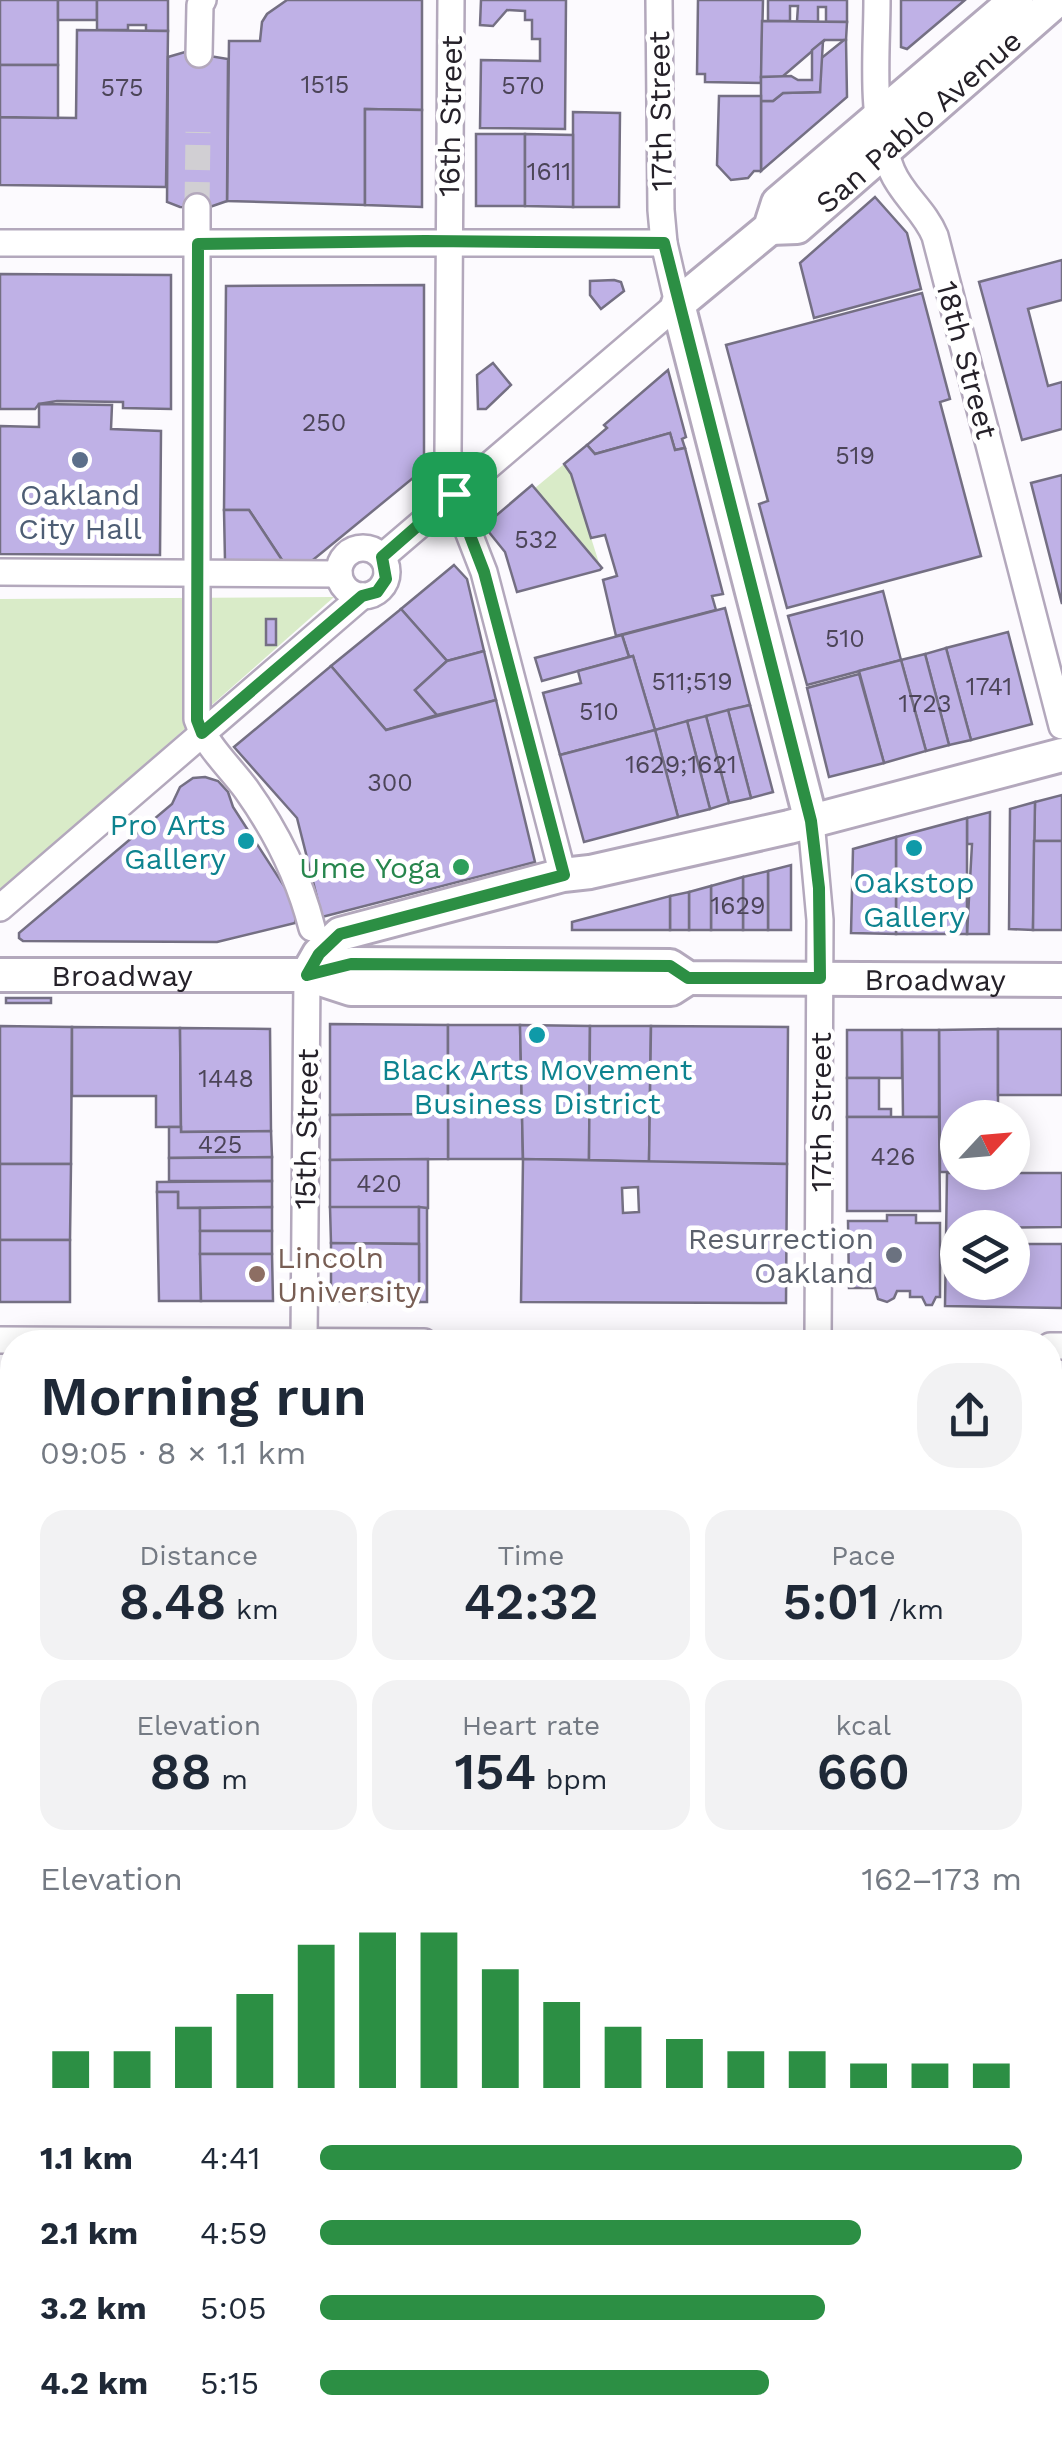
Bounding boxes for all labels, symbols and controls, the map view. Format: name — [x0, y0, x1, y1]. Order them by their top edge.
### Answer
street label: San Pablo Avenue — [808, 22, 1028, 220]
street label: 17th Street — [641, 30, 679, 191]
street label: 16th Street — [431, 34, 469, 197]
house number: 1515 — [301, 70, 349, 99]
house number: 570 — [501, 71, 545, 100]
house number: 575 — [100, 73, 144, 102]
house number: 1611 — [527, 157, 571, 186]
street label: 18th Street — [929, 277, 1005, 443]
house number: 250 — [302, 408, 346, 437]
house number: 519 — [835, 441, 875, 470]
marker: Oakland City Hall — [69, 449, 91, 471]
pin — [412, 452, 497, 537]
icon: arrive — [427, 467, 482, 522]
place label: Oakland City Hall — [18, 477, 142, 546]
house number: 532 — [514, 525, 558, 554]
house number: 510 — [825, 624, 865, 653]
house number: 511;519 — [651, 667, 733, 696]
house number: 1741 — [966, 672, 1012, 701]
house number: 1723 — [899, 689, 951, 718]
house number: 510 — [579, 697, 619, 726]
house number: 1629;1621 — [625, 750, 737, 779]
house number: 300 — [367, 768, 413, 797]
place label: Pro Arts Gallery — [109, 807, 227, 876]
marker: Pro Arts Gallery — [235, 830, 257, 852]
marker: Oakstop Gallery — [903, 837, 925, 859]
place label: Ume Yoga — [299, 850, 441, 885]
marker: Ume Yoga — [450, 856, 472, 878]
place label: Oakstop Gallery — [853, 865, 975, 934]
house number: 1629 — [711, 891, 765, 920]
street label: Broadway — [51, 958, 193, 993]
street label: Broadway — [864, 961, 1006, 997]
marker: Black Arts Movement Business District — [526, 1024, 548, 1046]
street label: 17th Street — [803, 1031, 838, 1192]
street label: 15th Street — [287, 1048, 325, 1210]
place label: Black Arts Movement Business District — [382, 1052, 693, 1121]
house number: 1448 — [198, 1064, 254, 1093]
north arrow — [940, 1100, 1030, 1190]
map controls — [940, 1100, 1030, 1300]
house number: 425 — [198, 1130, 242, 1159]
house number: 426 — [870, 1142, 916, 1171]
house number: 420 — [356, 1169, 402, 1198]
button: layers — [940, 1210, 1030, 1300]
place label: Resurrection Oakland — [688, 1221, 874, 1290]
place label: Lincoln University — [277, 1240, 422, 1309]
marker: Resurrection Oakland — [883, 1244, 905, 1266]
marker: Lincoln University — [246, 1263, 268, 1285]
button: share — [917, 1363, 1022, 1468]
text: Morning run — [40, 1364, 367, 1428]
text: 09:05 · 8 × 1.1 km — [40, 1434, 306, 1472]
text: Distance — [139, 1539, 258, 1572]
text: Time — [498, 1539, 564, 1572]
text: Pace — [831, 1539, 896, 1572]
text: 8.48 — [119, 1572, 226, 1631]
text: 42:32 — [464, 1572, 598, 1631]
text: 5:01 — [783, 1572, 880, 1631]
text: km — [226, 1593, 279, 1626]
text: /km — [880, 1593, 944, 1626]
text: Elevation — [136, 1709, 261, 1742]
text: Heart rate — [462, 1709, 600, 1742]
text: kcal — [836, 1709, 891, 1742]
text: 88 — [149, 1742, 212, 1801]
text: 154 — [455, 1742, 536, 1801]
text: 660 — [817, 1742, 910, 1801]
text: m — [212, 1763, 248, 1796]
text: bpm — [536, 1763, 607, 1796]
text: Elevation — [40, 1860, 183, 1898]
text: 162–173 m — [862, 1860, 1022, 1898]
text: 1.1 km — [40, 2139, 133, 2177]
text: 4:41 — [200, 2139, 261, 2177]
text: 2.1 km — [40, 2214, 138, 2252]
text: 4:59 — [200, 2214, 267, 2252]
text: 3.2 km — [40, 2289, 147, 2327]
text: 5:05 — [200, 2289, 267, 2327]
text: 4.2 km — [40, 2364, 148, 2402]
text: 5:15 — [200, 2364, 259, 2402]

